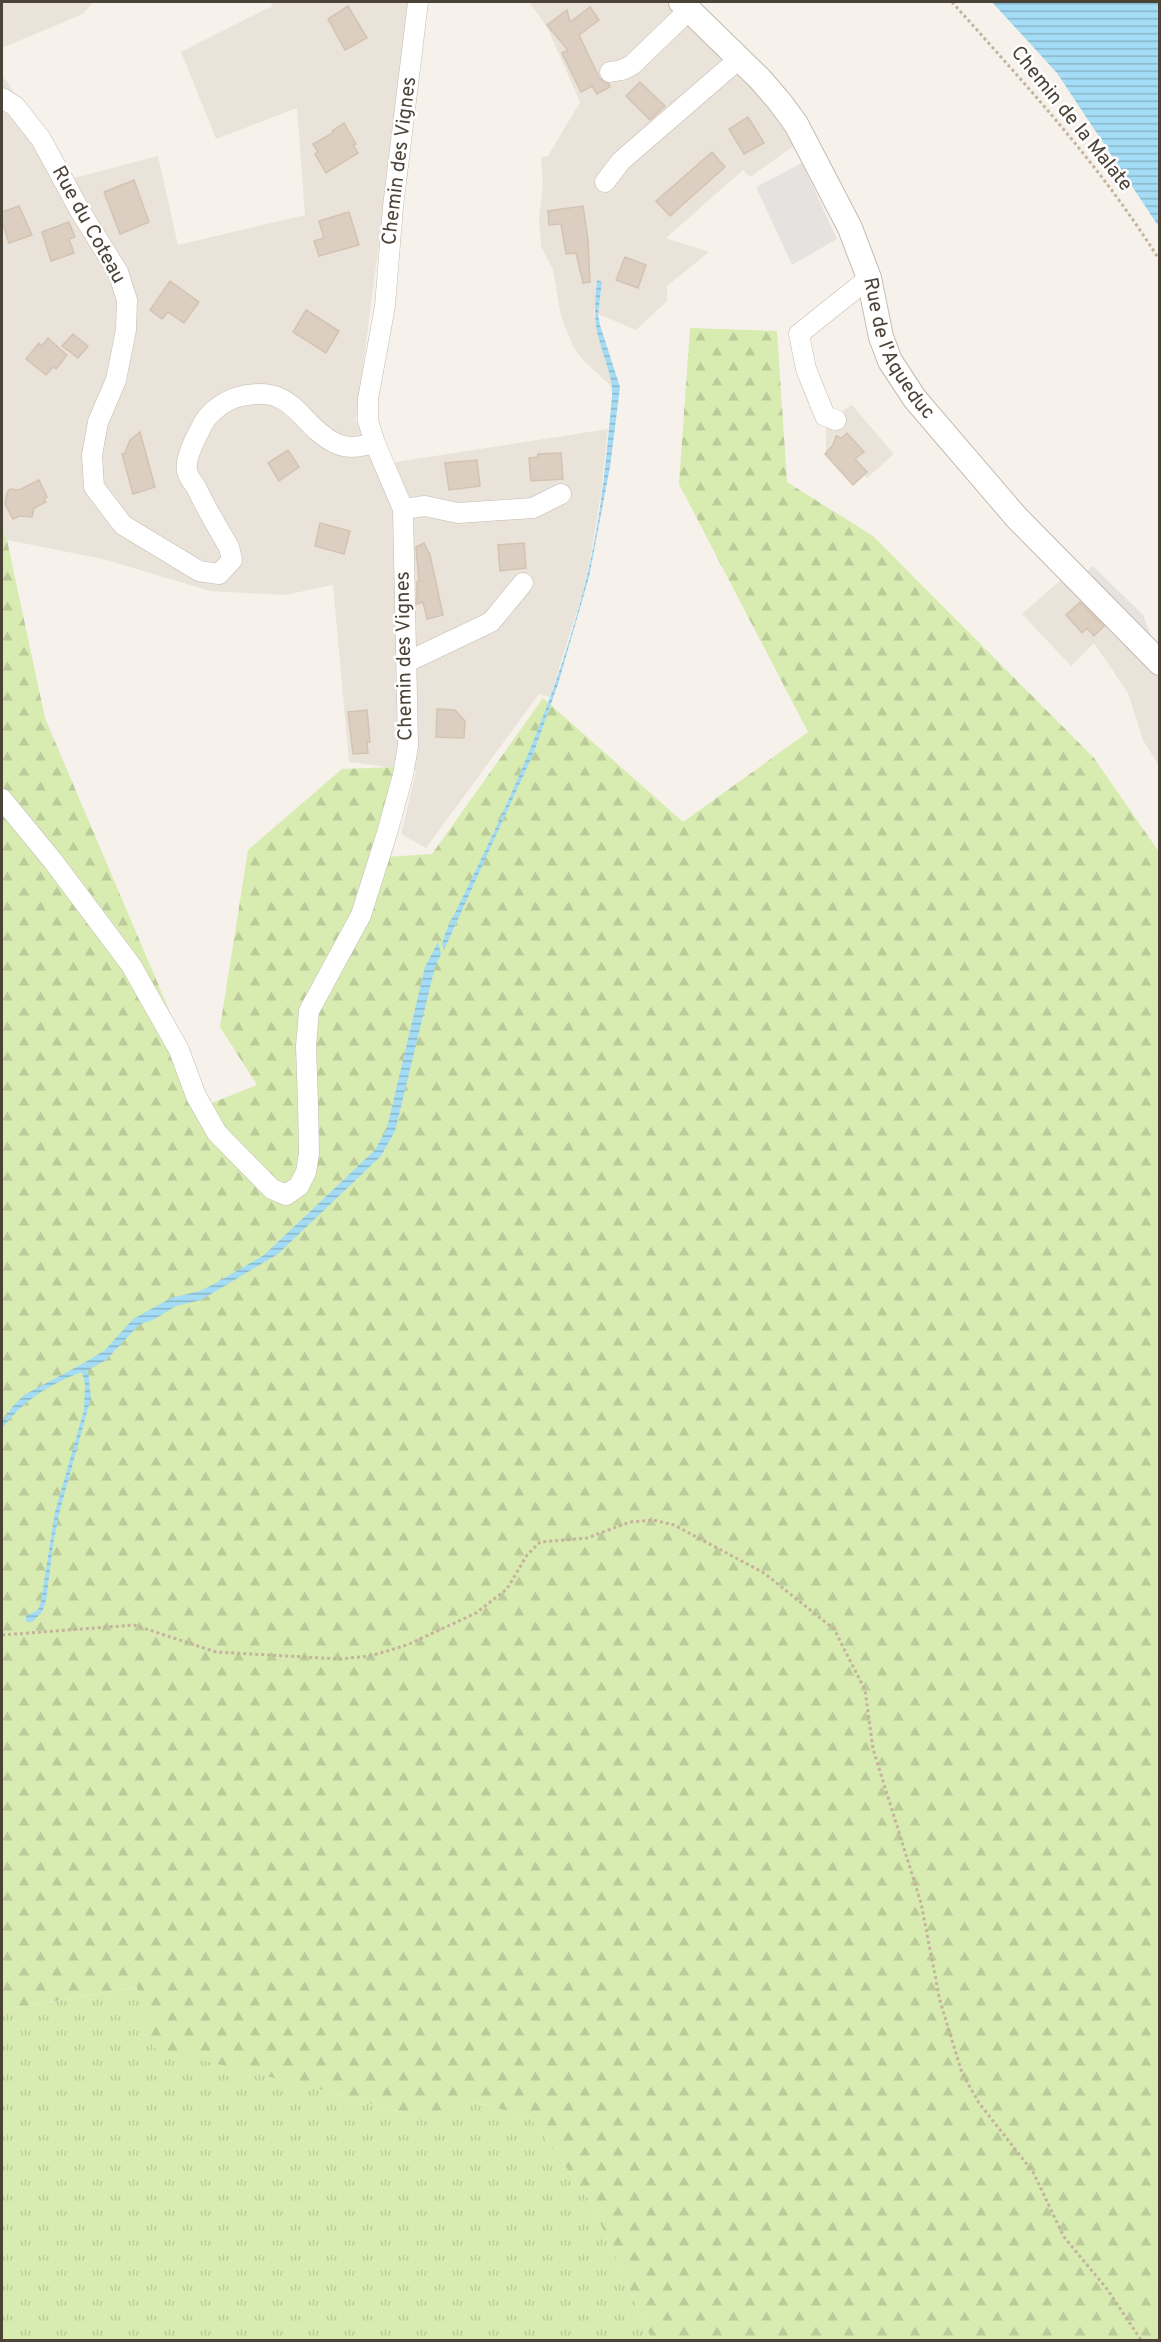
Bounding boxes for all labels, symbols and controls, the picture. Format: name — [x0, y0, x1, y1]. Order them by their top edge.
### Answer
street label: Chemin de la Malate — [1004, 41, 1138, 197]
street label: Chemin des Vignes — [377, 75, 423, 247]
street label: Rue du Coteau — [45, 162, 131, 288]
street label: Rue de l'Aqueduc — [856, 275, 940, 425]
street label: Chemin des Vignes — [391, 571, 419, 741]

